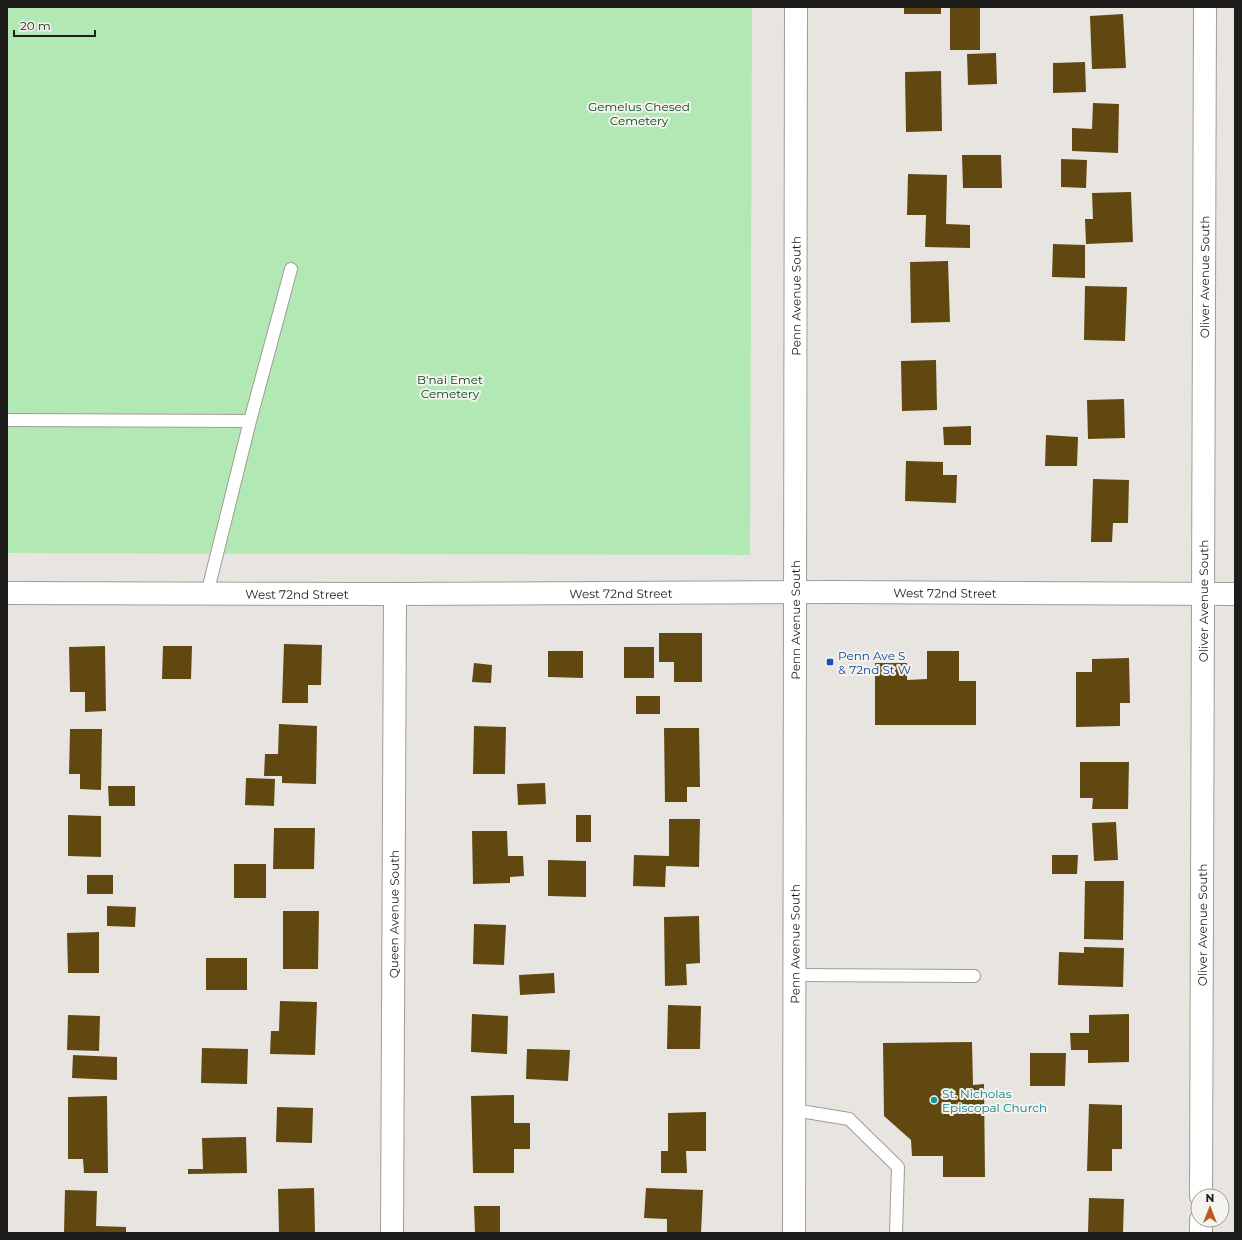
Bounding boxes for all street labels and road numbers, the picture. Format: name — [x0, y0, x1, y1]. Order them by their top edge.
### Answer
street label: Oliver Avenue South — [1196, 216, 1212, 338]
street label: Penn Avenue South — [788, 236, 803, 356]
street label: Oliver Avenue South — [1195, 540, 1211, 662]
street label: Penn Avenue South — [787, 560, 803, 680]
street label: West 72nd Street — [569, 585, 673, 601]
street label: West 72nd Street — [893, 585, 997, 600]
street label: West 72nd Street — [245, 586, 349, 601]
street label: Queen Avenue South — [386, 850, 401, 978]
street label: Oliver Avenue South — [1194, 864, 1210, 986]
street label: Penn Avenue South — [787, 884, 802, 1004]

